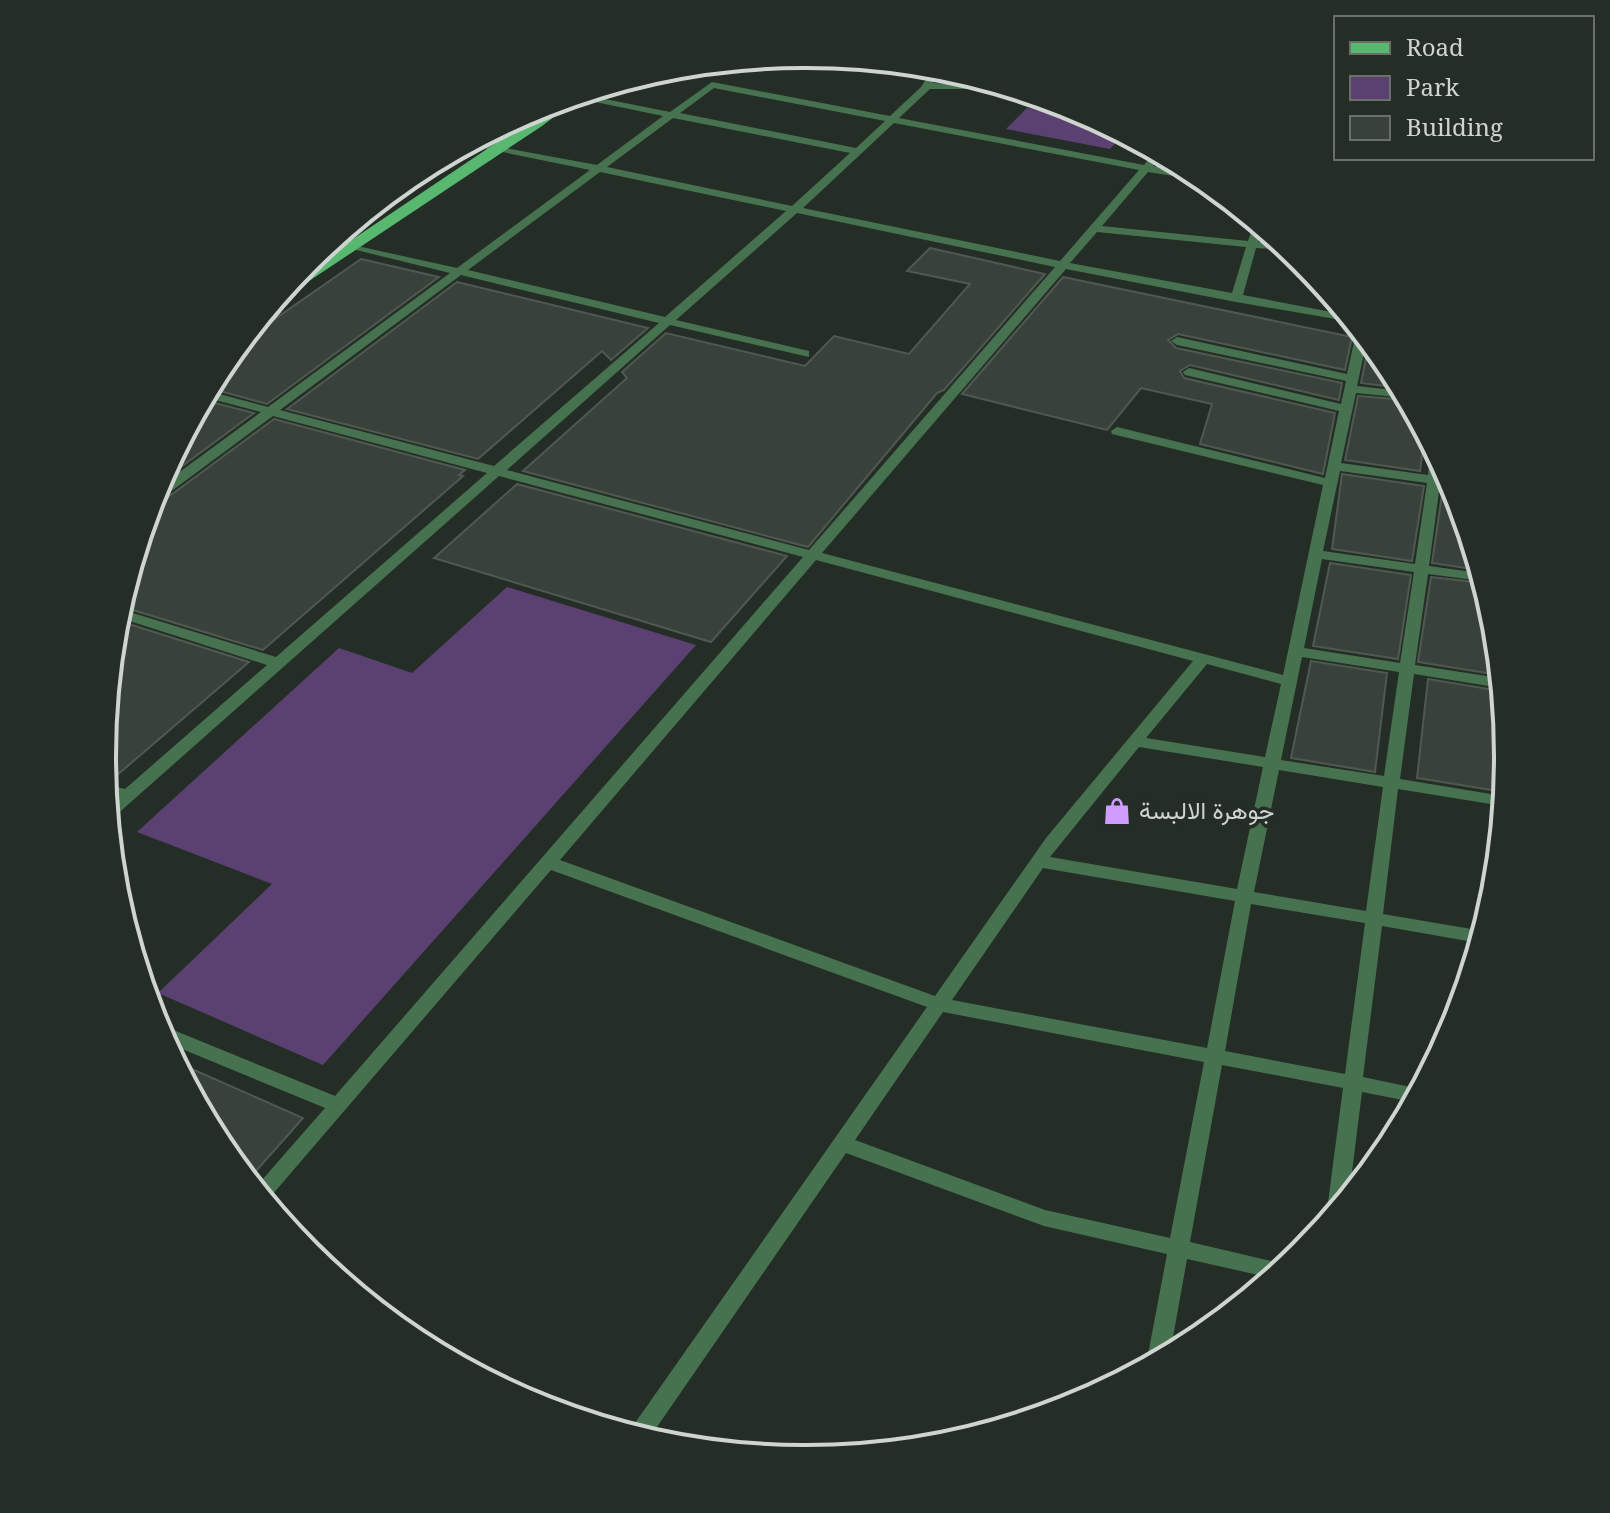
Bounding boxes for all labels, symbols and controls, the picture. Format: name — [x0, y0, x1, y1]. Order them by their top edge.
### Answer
legend — [1334, 16, 1594, 160]
text: Road — [1406, 30, 1464, 63]
text: Park — [1406, 70, 1460, 103]
text: Building — [1406, 110, 1503, 143]
place label: جوهرة الالبسة — [1139, 793, 1274, 826]
shop icon: جوهرة الالبسة — [1102, 796, 1132, 826]

